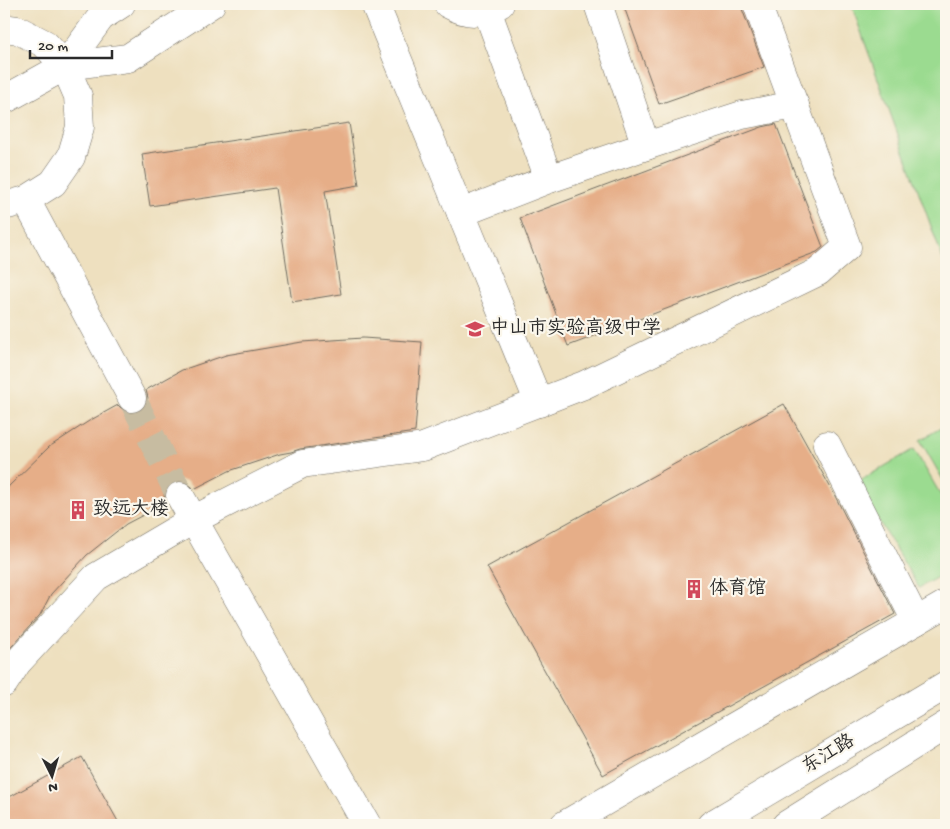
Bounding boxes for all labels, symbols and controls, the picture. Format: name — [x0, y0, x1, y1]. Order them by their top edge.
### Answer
scale bar — [30, 28, 112, 60]
text: 20 m — [38, 38, 68, 56]
place label: 中山市实验高级中学 — [490, 317, 661, 341]
school or university icon: 中山市实验高级中学 — [464, 318, 486, 340]
place label: 致远大楼 — [93, 498, 169, 522]
building icon: 致远大楼 — [67, 499, 89, 521]
place label: 体育馆 — [709, 577, 766, 601]
building icon: 体育馆 — [683, 578, 705, 600]
street label: 东江路 — [798, 730, 859, 780]
north arrow — [28, 752, 78, 802]
text: N — [48, 778, 58, 795]

